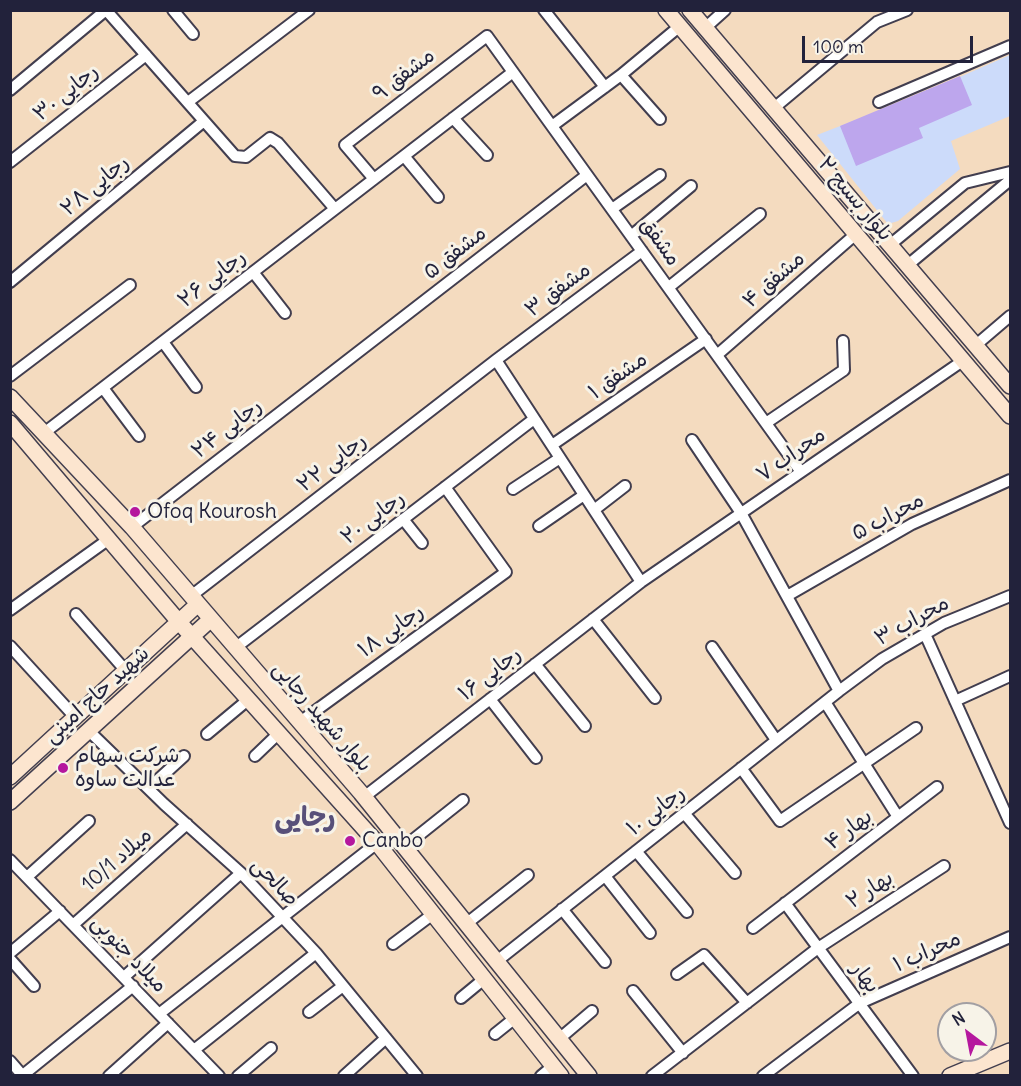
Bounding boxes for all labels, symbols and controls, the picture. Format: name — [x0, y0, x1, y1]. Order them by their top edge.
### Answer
scale bar — [805, 24, 976, 62]
text: 100 m — [813, 35, 864, 58]
street label: مشفق ۹ — [368, 43, 440, 107]
street label: رجایی ۳۰ — [28, 59, 104, 127]
street label: رجایی ۲۸ — [56, 150, 134, 222]
street label: بلوار بسیج ۲ — [812, 152, 898, 246]
street label: مشفق — [634, 213, 686, 271]
street label: مشفق ۵ — [419, 221, 491, 285]
street label: رجایی ۲۶ — [173, 245, 251, 313]
street label: مشفق ۴ — [738, 246, 810, 314]
street label: مشفق ۳ — [520, 257, 596, 323]
street label: مشفق ۱ — [584, 347, 652, 405]
street label: رجایی ۲۴ — [187, 394, 267, 464]
street label: محراب ۷ — [752, 422, 830, 488]
street label: رجایی ۲۲ — [292, 428, 372, 498]
street label: رجایی ۲۰ — [336, 486, 410, 550]
street label: محراب ۵ — [848, 488, 928, 546]
place label: Ofoq Kourosh — [147, 499, 277, 525]
marker: Ofoq Kourosh — [128, 505, 142, 519]
street label: محراب ۳ — [871, 590, 953, 652]
street label: رجایی ۱۸ — [353, 599, 429, 663]
street label: شهید حاج امینی — [39, 641, 155, 749]
street label: رجایی ۱۶ — [454, 642, 526, 706]
street label: بلوار شهید رجایی — [267, 657, 377, 777]
place label: شرکت سهام عدالت ساوه — [75, 743, 180, 793]
marker: شرکت سهام عدالت ساوه — [56, 761, 70, 775]
street label: رجایی ۱۰ — [622, 780, 690, 842]
district label: رجایی — [275, 802, 335, 834]
street label: بهار ۴ — [820, 804, 878, 856]
street label: میلاد 10/1 — [77, 823, 157, 897]
place label: Canbo — [362, 828, 423, 854]
marker: Canbo — [343, 834, 357, 848]
street label: صالحی — [246, 852, 304, 912]
street label: بهار ۲ — [842, 866, 898, 914]
street label: میلاد جنوبی — [86, 910, 172, 998]
street label: محراب ۱ — [889, 926, 965, 978]
street label: بهار — [845, 958, 885, 998]
north arrow — [937, 1002, 997, 1062]
text: N — [949, 1007, 969, 1030]

